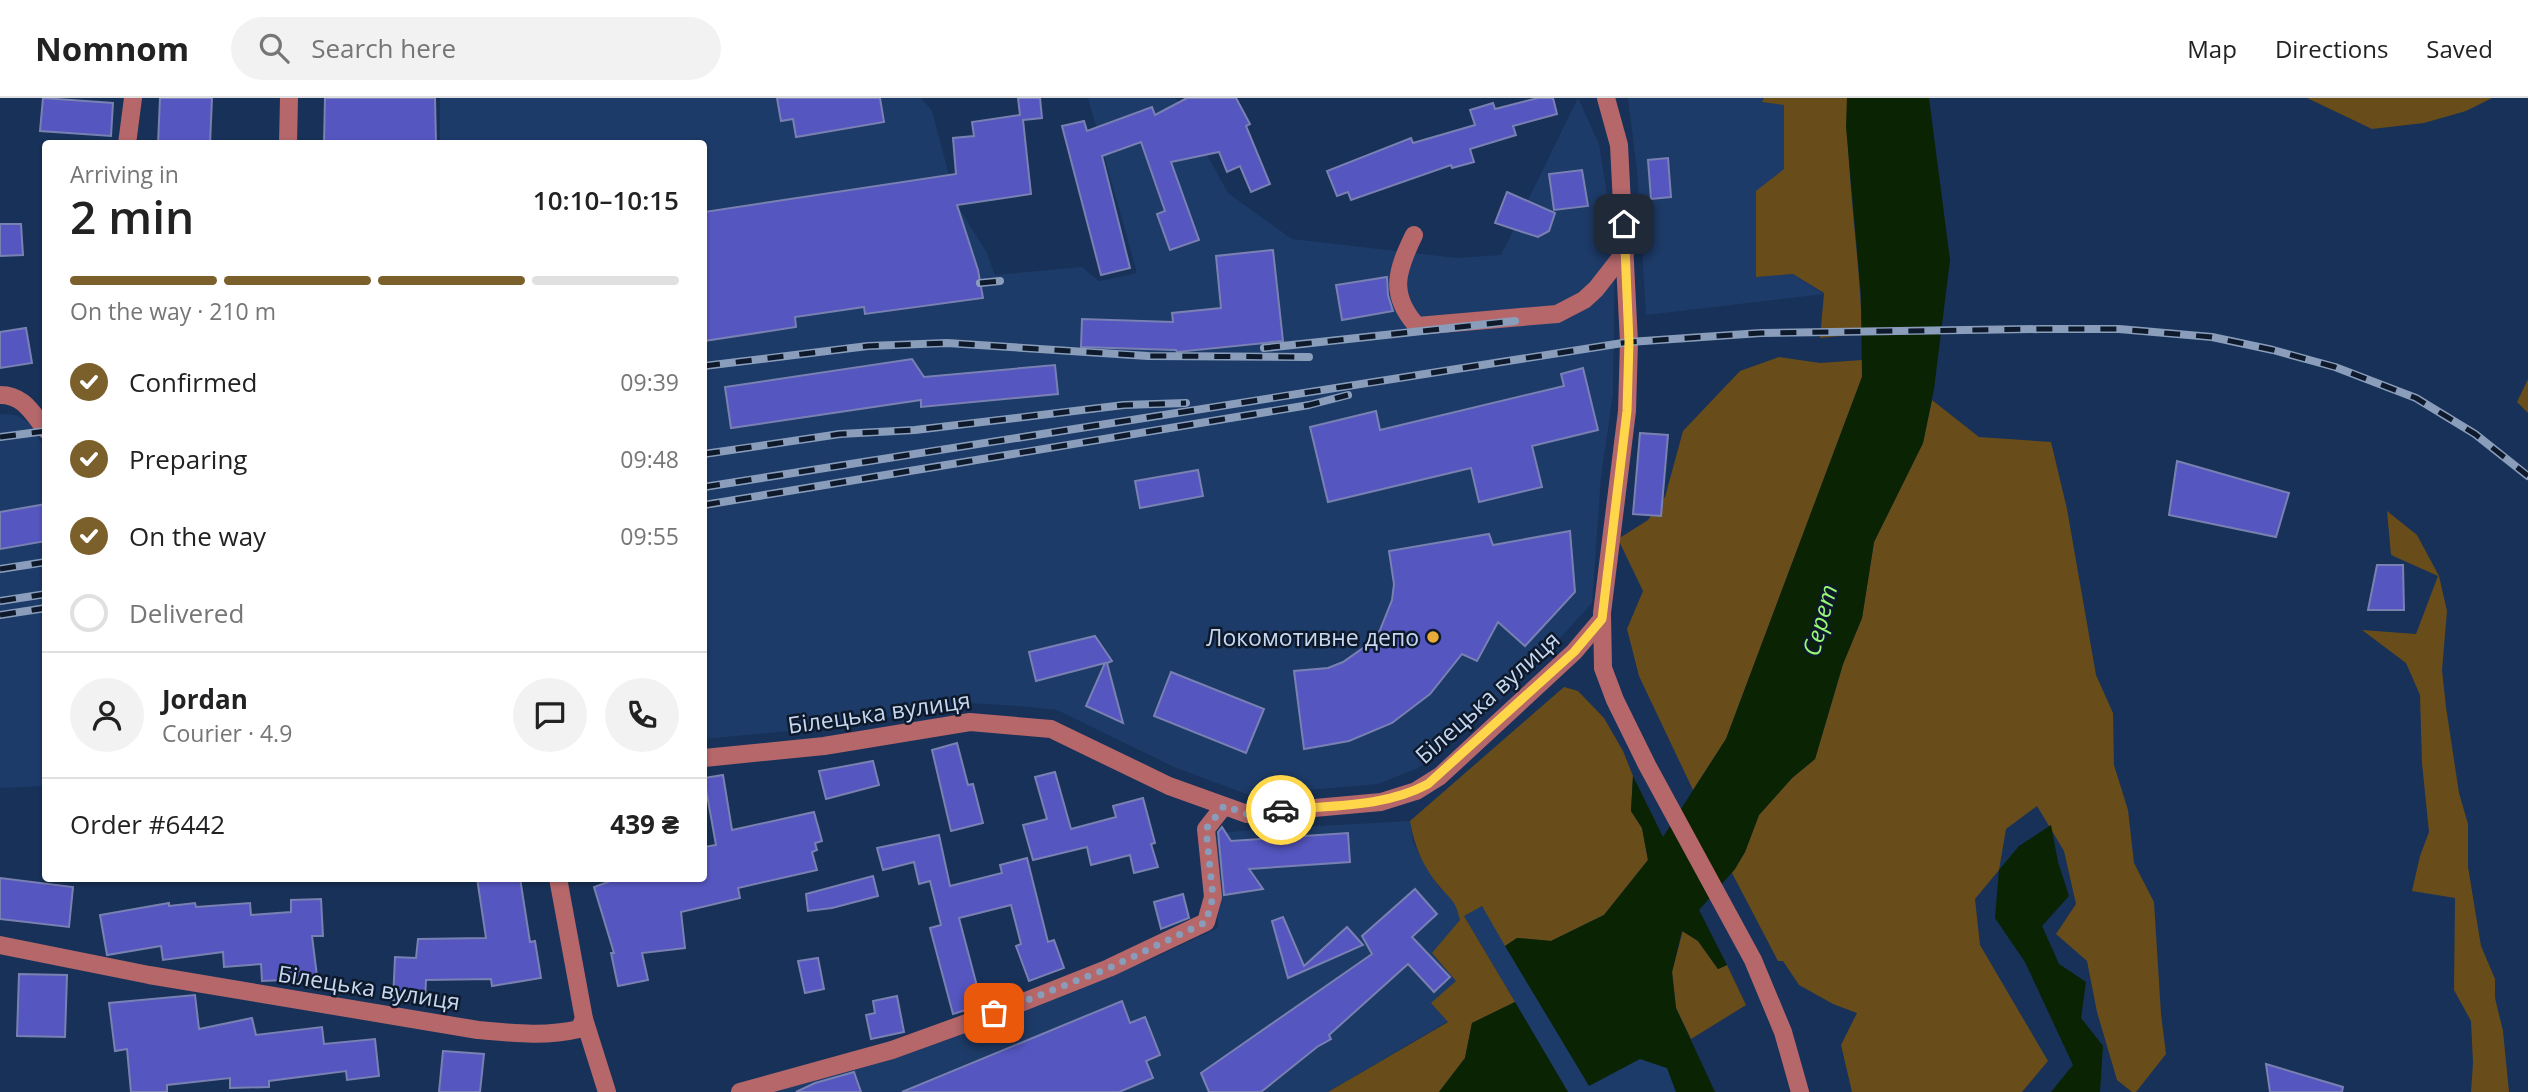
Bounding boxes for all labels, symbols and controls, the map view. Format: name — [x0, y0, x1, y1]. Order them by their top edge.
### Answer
search box — [231, 17, 721, 80]
text: Nomnom — [35, 26, 189, 71]
icon: search — [255, 29, 293, 67]
text: Search here — [311, 30, 456, 66]
text: Map — [2187, 32, 2237, 65]
text: Directions — [2275, 32, 2388, 65]
text: Saved — [2426, 32, 2493, 65]
text: Arriving in — [70, 158, 179, 190]
text: 10:10–10:15 — [533, 182, 679, 218]
text: 2 min — [70, 185, 194, 247]
pin — [1594, 194, 1654, 254]
icon: home — [1605, 205, 1643, 243]
text: On the way · 210 m — [70, 295, 276, 327]
icon: check — [70, 363, 108, 401]
text: Confirmed — [129, 364, 257, 400]
text: 09:39 — [620, 366, 679, 398]
icon: check — [70, 440, 108, 478]
text: Preparing — [129, 441, 247, 477]
text: 09:48 — [620, 443, 679, 475]
icon: check — [70, 517, 108, 555]
text: On the way — [129, 518, 266, 554]
text: 09:55 — [620, 520, 679, 552]
water label: Серет — [1794, 581, 1844, 659]
text: Delivered — [129, 595, 244, 631]
place label: Локомотивне депо — [1206, 621, 1419, 653]
street label: Білецька вулиця — [1408, 623, 1566, 771]
marker: Локомотивне депо — [1425, 629, 1441, 645]
button: person — [70, 678, 144, 752]
button: chat — [513, 678, 587, 752]
button: phone — [605, 678, 679, 752]
text: Jordan — [162, 681, 248, 717]
street label: Білецька вулиця — [786, 683, 972, 741]
text: Courier · 4.9 — [162, 717, 292, 749]
courier — [1246, 775, 1316, 845]
icon: car — [1262, 791, 1300, 829]
text: Order #6442 — [70, 806, 225, 842]
text: 439 ₴ — [610, 806, 679, 842]
street label: Білецька вулиця — [276, 957, 462, 1017]
pin — [964, 983, 1024, 1043]
icon: bag — [975, 994, 1013, 1032]

